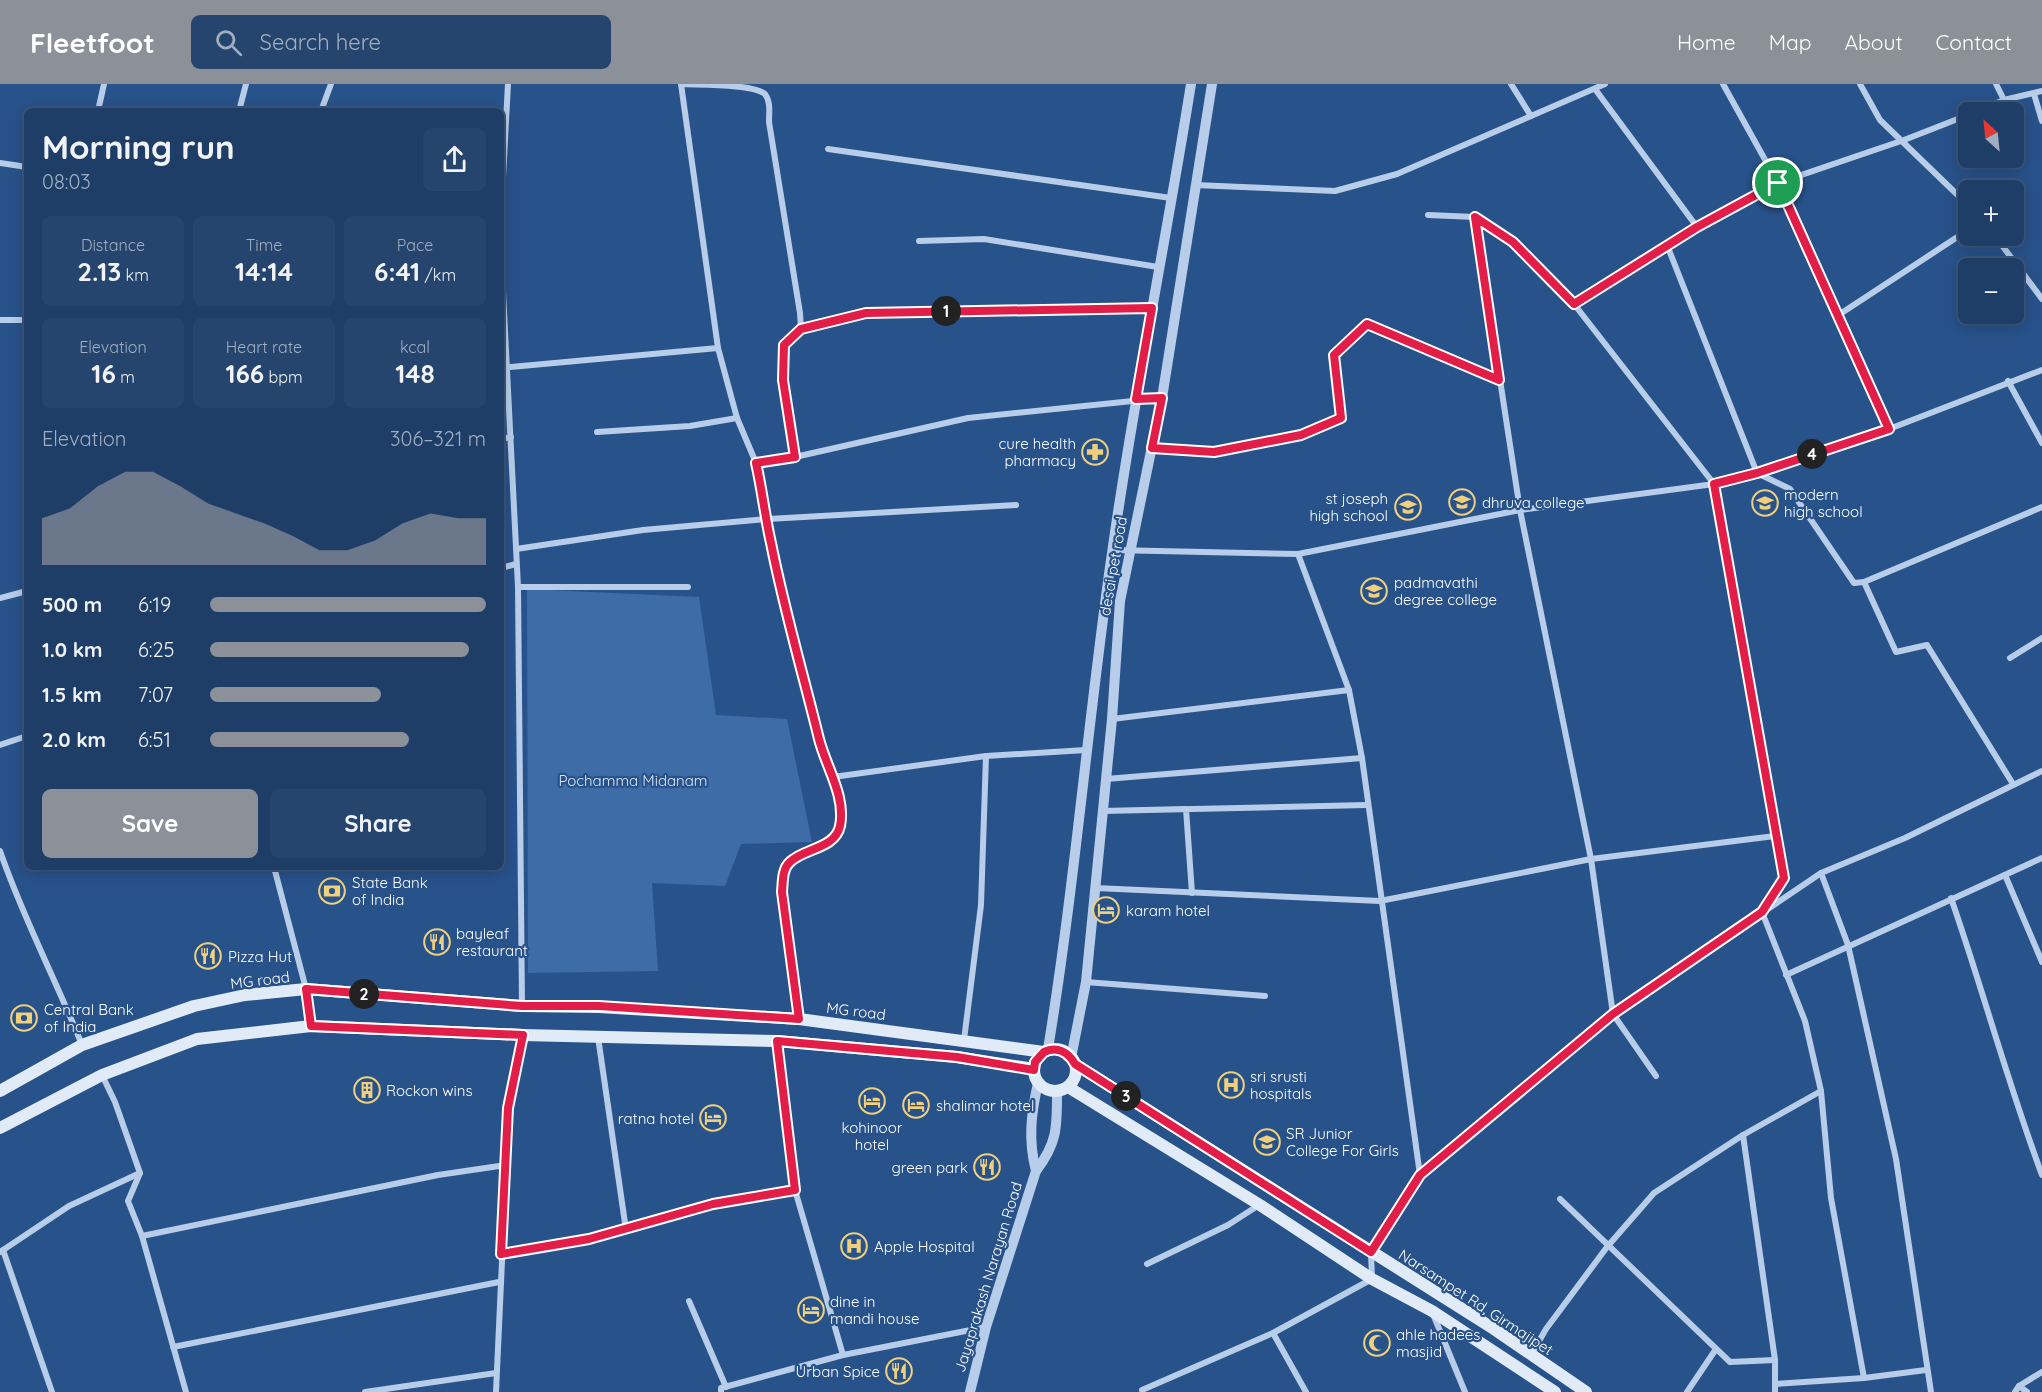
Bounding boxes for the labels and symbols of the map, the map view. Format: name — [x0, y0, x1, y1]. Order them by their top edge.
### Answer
north arrow — [1958, 102, 2024, 168]
pin — [1752, 157, 1803, 208]
pin: 1 — [931, 296, 961, 326]
place label: cure health pharmacy — [999, 434, 1076, 470]
pharmacy icon: cure health pharmacy — [1080, 437, 1110, 467]
pin: 4 — [1797, 439, 1827, 469]
place label: modern high school — [1784, 485, 1863, 521]
school or university icon: dhruva college — [1447, 487, 1477, 517]
school or university icon: modern high school — [1750, 488, 1780, 518]
place label: st joseph high school — [1309, 489, 1388, 525]
school or university icon: st joseph high school — [1393, 492, 1423, 522]
place label: dhruva college — [1482, 493, 1585, 512]
street label: desai pet road — [1095, 515, 1131, 617]
place label: padmavathi degree college — [1394, 573, 1497, 609]
school or university icon: padmavathi degree college — [1359, 576, 1389, 606]
park label: Pochamma Midanam — [558, 771, 708, 790]
place label: State Bank of India — [352, 873, 428, 909]
bank icon: State Bank of India — [317, 876, 347, 906]
hotel icon: karam hotel — [1091, 895, 1121, 925]
place label: karam hotel — [1126, 901, 1210, 920]
place label: bayleaf restaurant — [456, 924, 528, 960]
restaurant icon: bayleaf restaurant — [422, 927, 452, 957]
restaurant icon: Pizza Hut — [193, 941, 223, 971]
place label: Pizza Hut — [228, 947, 292, 966]
street label: MG road — [229, 967, 291, 993]
pin: 2 — [349, 979, 379, 1009]
street label: MG road — [825, 998, 887, 1024]
place label: Central Bank of India — [44, 1000, 134, 1036]
bank icon: Central Bank of India — [9, 1003, 39, 1033]
place label: sri srusti hospitals — [1250, 1067, 1312, 1103]
hospital icon: sri srusti hospitals — [1216, 1070, 1246, 1100]
building icon: Rockon wins — [352, 1075, 382, 1105]
place label: Rockon wins — [386, 1081, 473, 1100]
pin: 3 — [1111, 1081, 1141, 1111]
hotel icon: kohinoor hotel — [857, 1086, 887, 1116]
hotel icon: shalimar hotel — [901, 1090, 931, 1120]
place label: shalimar hotel — [936, 1096, 1034, 1115]
hotel icon: ratna hotel — [698, 1103, 728, 1133]
place label: ratna hotel — [618, 1109, 694, 1128]
place label: kohinoor hotel — [841, 1118, 903, 1154]
place label: SR Junior College For Girls — [1286, 1124, 1399, 1160]
school or university icon: SR Junior College For Girls — [1252, 1127, 1282, 1157]
restaurant icon: green park — [972, 1152, 1002, 1182]
place label: green park — [891, 1158, 968, 1177]
street label: Jayaprakash Narayan Road — [950, 1180, 1026, 1374]
hospital icon: Apple Hospital — [839, 1231, 869, 1261]
place label: Apple Hospital — [874, 1237, 975, 1256]
street label: Narsampet Rd, Girmajipet — [1395, 1245, 1557, 1359]
place label: dine in mandi house — [830, 1292, 919, 1328]
hotel icon: dine in mandi house — [796, 1295, 826, 1325]
place label: ahle hadees masjid — [1396, 1325, 1480, 1361]
mosque icon: ahle hadees masjid — [1362, 1328, 1392, 1358]
restaurant icon: Urban Spice — [884, 1356, 914, 1386]
place label: Urban Spice — [796, 1362, 880, 1381]

